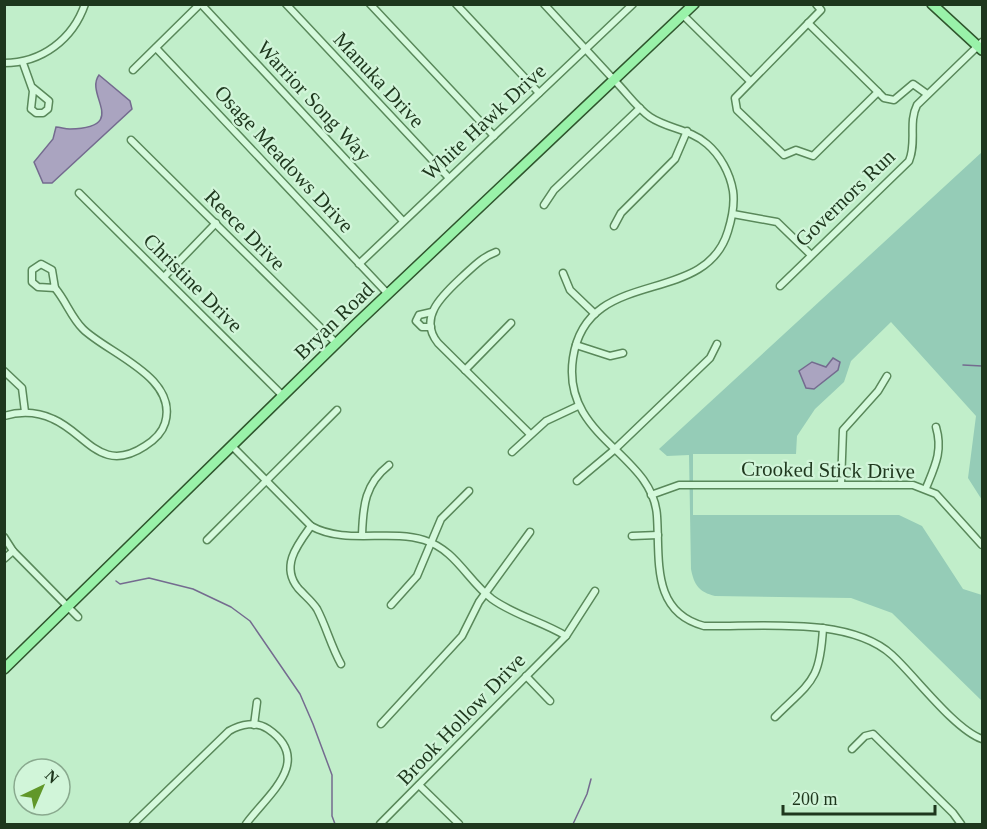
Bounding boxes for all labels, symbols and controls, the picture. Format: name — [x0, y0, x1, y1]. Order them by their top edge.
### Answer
street label: Manuka Drive — [329, 27, 429, 133]
street label: Warrior Song Way — [252, 36, 376, 167]
street label: White Hawk Drive — [417, 59, 551, 185]
street label: Osage Meadows Drive — [210, 80, 358, 238]
street label: Governors Run — [790, 144, 900, 251]
street label: Reece Drive — [200, 185, 290, 275]
street label: Christine Drive — [139, 229, 247, 337]
street label: Bryan Road — [289, 277, 379, 365]
street label: Crooked Stick Drive — [741, 456, 915, 484]
street label: Brook Hollow Drive — [392, 648, 530, 790]
north arrow — [12, 757, 72, 817]
text: N — [42, 766, 62, 787]
scale bar — [783, 778, 934, 816]
text: 200 m — [792, 789, 838, 809]

